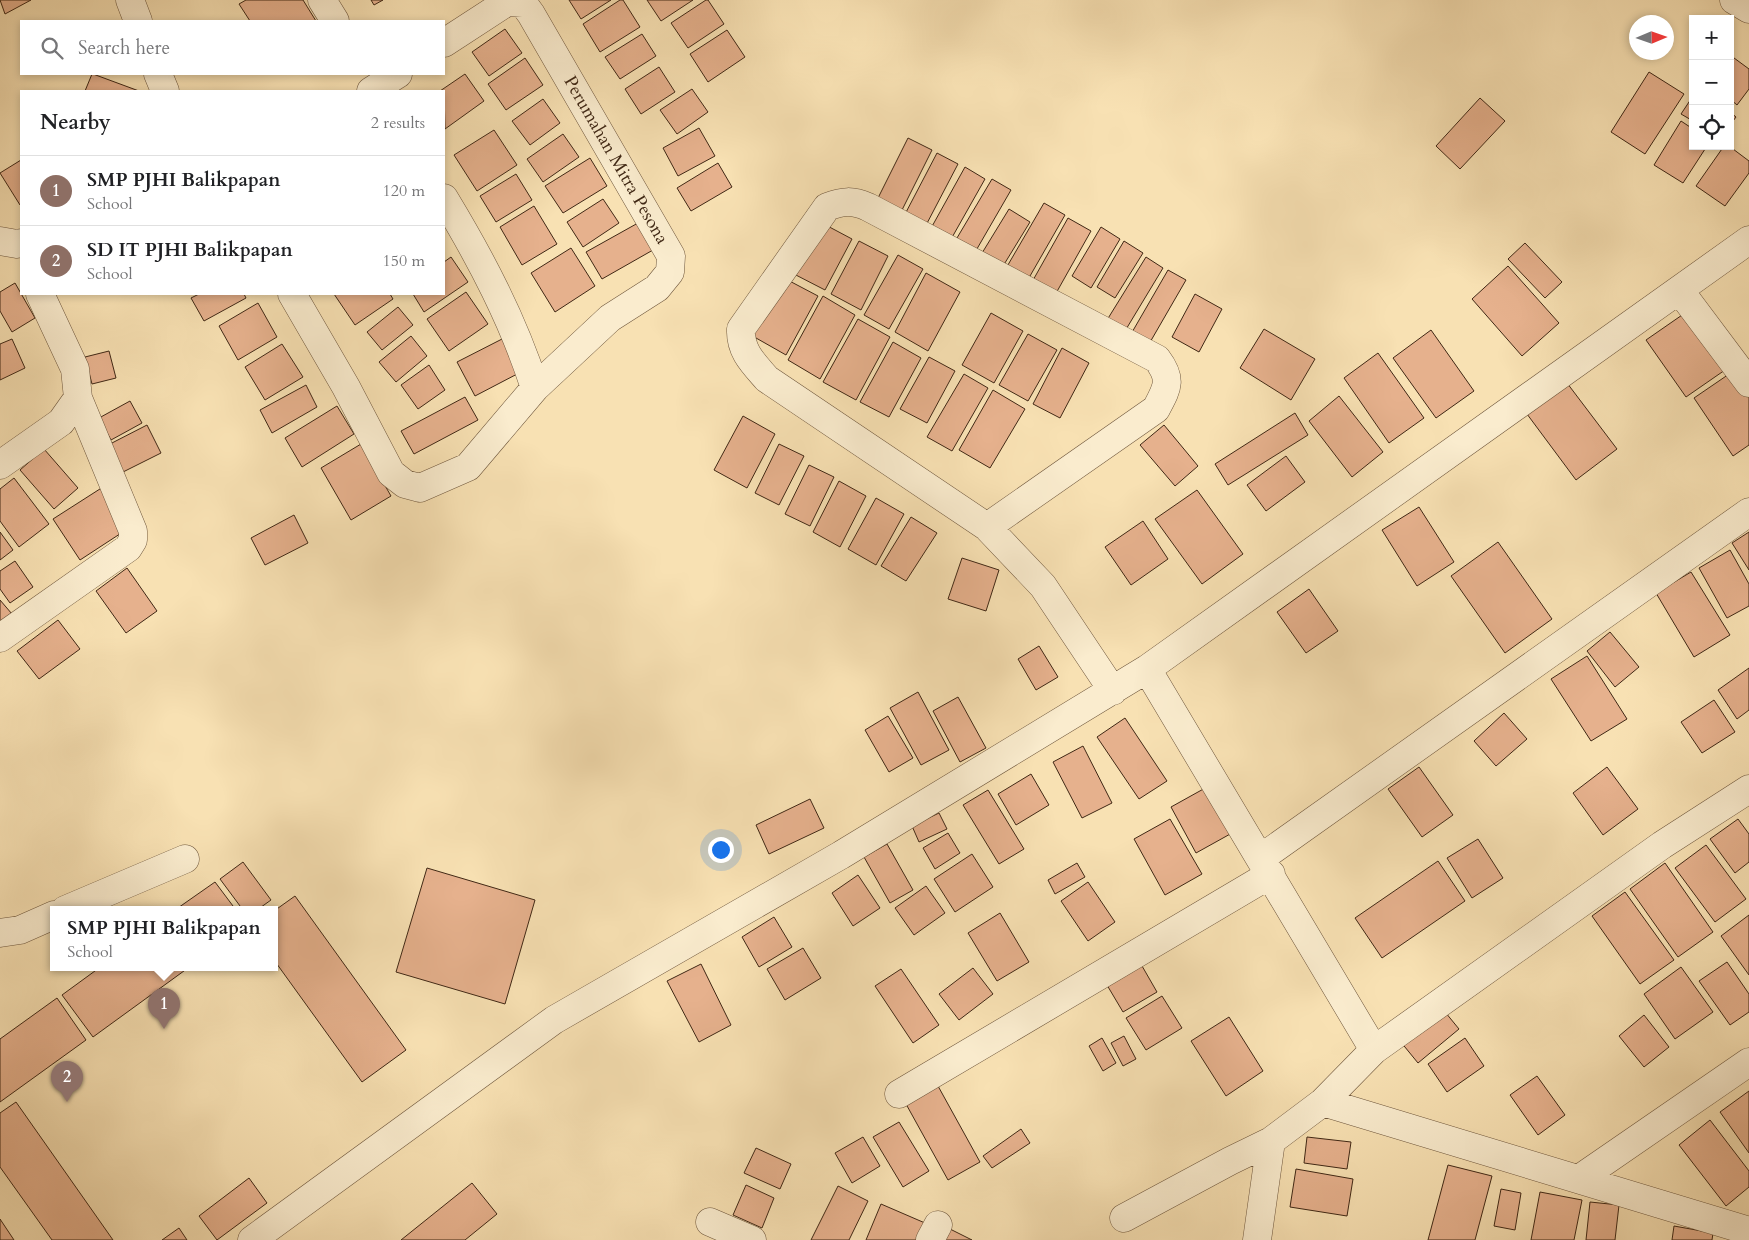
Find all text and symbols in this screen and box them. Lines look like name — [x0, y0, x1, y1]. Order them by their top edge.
north arrow — [1629, 15, 1674, 60]
map controls — [1689, 15, 1734, 150]
button: + — [1689, 15, 1734, 60]
search box — [20, 20, 445, 75]
icon: search — [38, 34, 66, 62]
text: Search here — [78, 35, 170, 61]
button: − — [1689, 60, 1734, 105]
street label: Perumahan Mitra Pesona — [558, 71, 675, 249]
button: locate — [1689, 105, 1734, 150]
text: Nearby — [40, 108, 111, 137]
text: 2 results — [371, 112, 425, 134]
text: SMP PJHI Balikpapan — [87, 167, 281, 193]
text: 1 — [52, 180, 60, 202]
text: 120 m — [383, 180, 425, 202]
text: School — [87, 193, 132, 215]
text: SD IT PJHI Balikpapan — [87, 237, 293, 263]
text: 2 — [52, 250, 60, 272]
text: 150 m — [383, 250, 425, 272]
text: School — [87, 263, 132, 285]
your location — [708, 837, 734, 863]
popup — [50, 906, 278, 971]
text: SMP PJHI Balikpapan — [67, 915, 261, 941]
text: School — [67, 941, 113, 963]
pin: 1 — [148, 988, 180, 1029]
pin: 2 — [51, 1061, 83, 1102]

